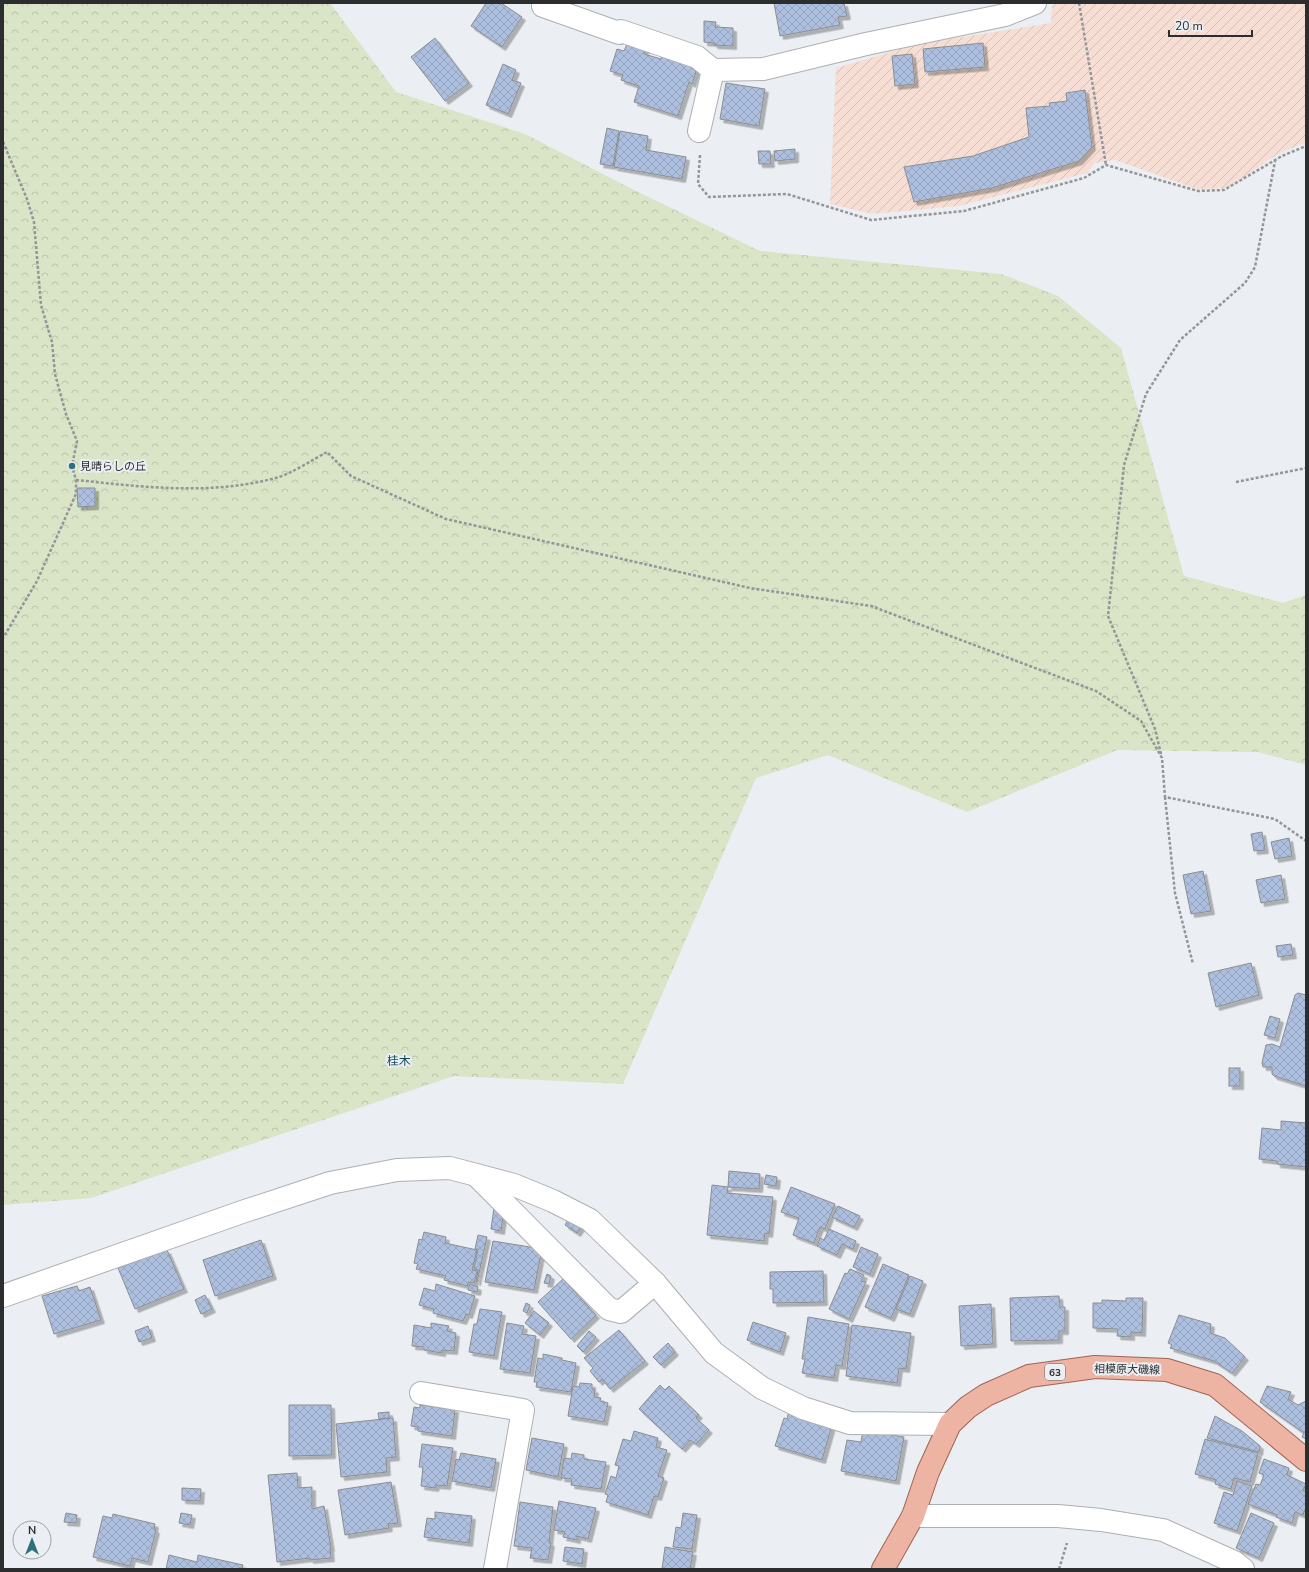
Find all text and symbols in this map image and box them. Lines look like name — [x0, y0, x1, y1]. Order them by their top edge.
scale bar — [1169, 12, 1252, 38]
text: 20 m — [1175, 18, 1203, 34]
place label: 見晴らしの丘 — [80, 459, 146, 474]
marker: 見晴らしの丘 — [67, 461, 77, 471]
district label: 桂木 — [387, 1053, 411, 1069]
street label: 相模原大磯線 — [1094, 1361, 1160, 1378]
road number: 63 — [1045, 1364, 1065, 1380]
north arrow — [12, 1520, 52, 1560]
text: N — [28, 1523, 36, 1538]

